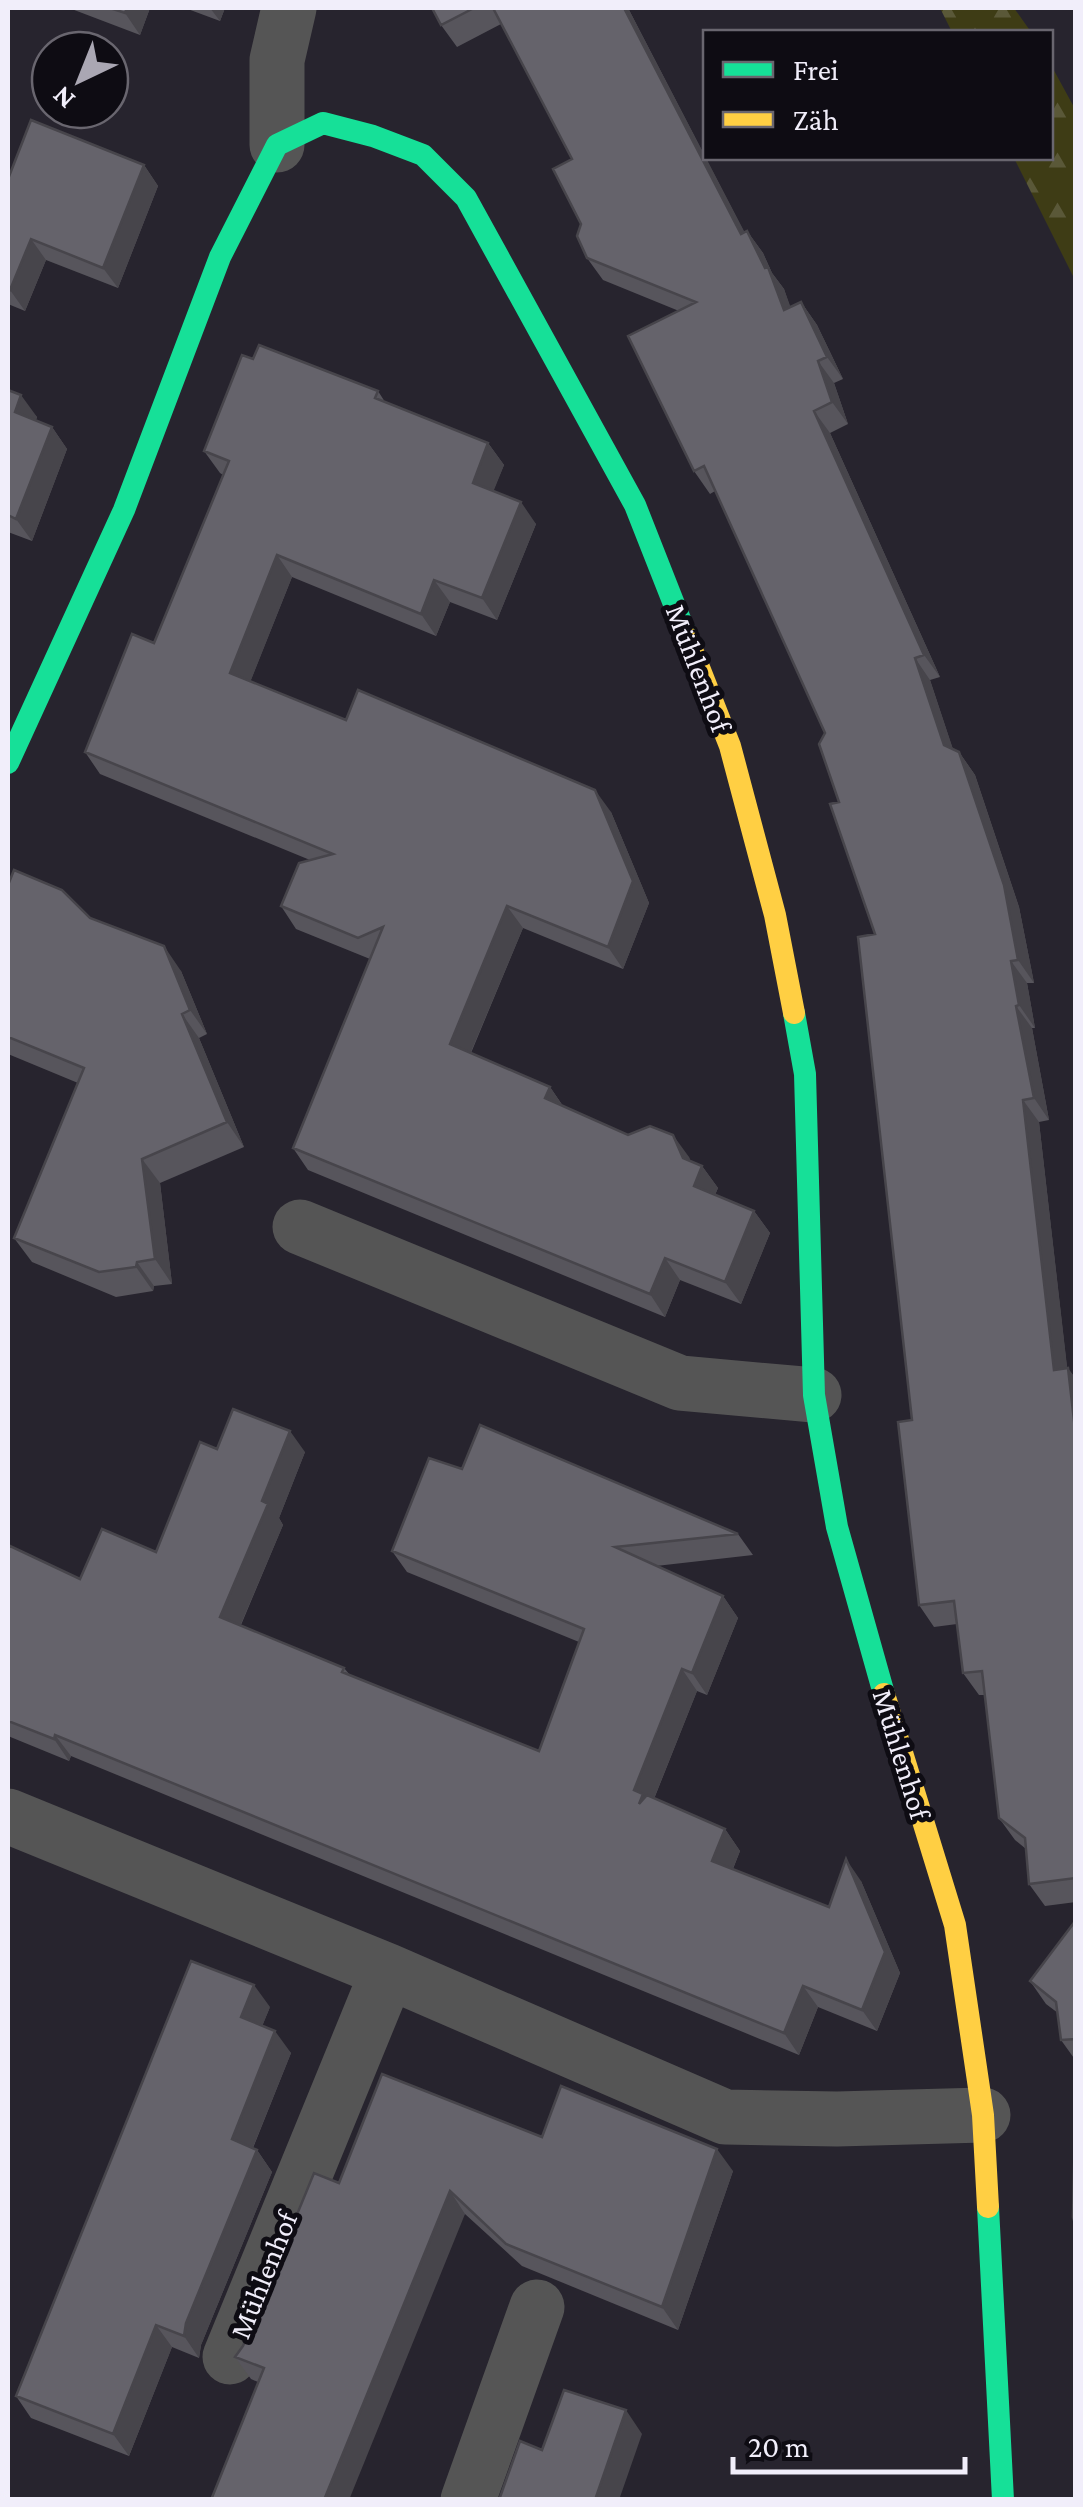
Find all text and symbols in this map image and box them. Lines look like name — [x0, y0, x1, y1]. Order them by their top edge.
north arrow — [30, 30, 130, 130]
legend — [703, 30, 1053, 160]
text: Frei — [793, 53, 839, 86]
text: N — [46, 80, 81, 116]
text: Zäh — [793, 103, 839, 136]
street label: Mühlenhof — [660, 600, 739, 738]
street label: Mühlenhof — [867, 1685, 938, 1825]
street label: Mühlenhof — [223, 2205, 304, 2343]
scale bar — [733, 2412, 966, 2474]
text: 20 m — [748, 2430, 809, 2463]

